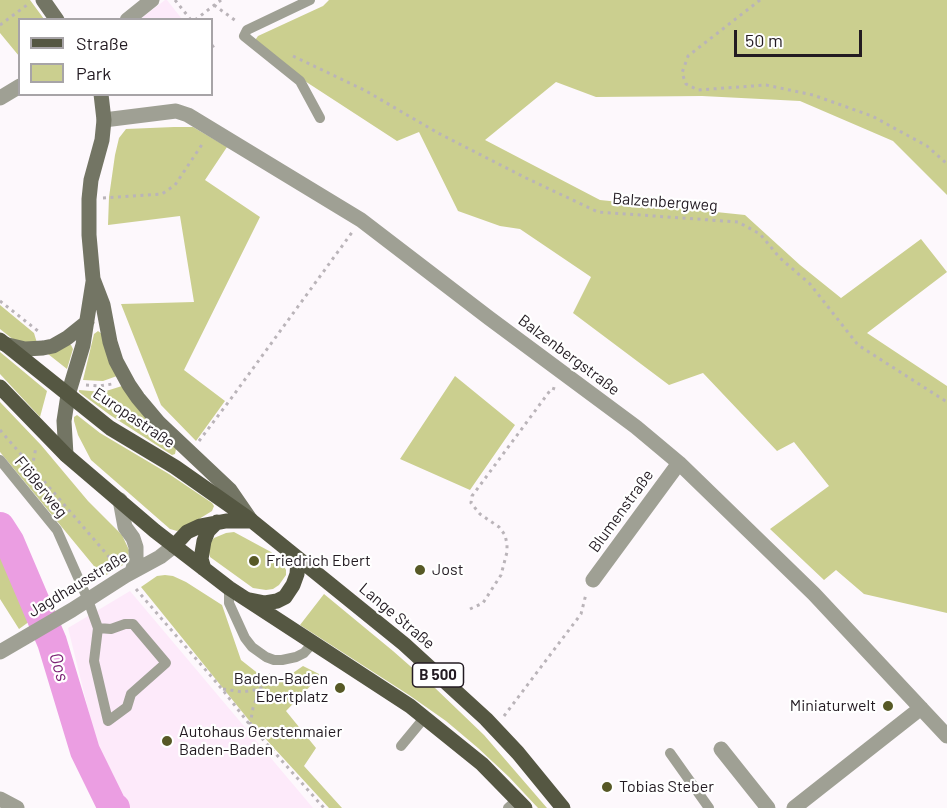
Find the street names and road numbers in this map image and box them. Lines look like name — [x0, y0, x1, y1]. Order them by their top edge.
street label: Balzenbergweg — [612, 189, 718, 215]
street label: Balzenbergstraße — [514, 311, 624, 399]
street label: Europastraße — [89, 384, 179, 452]
street label: Flößerweg — [10, 452, 72, 522]
street label: Blumenstraße — [585, 466, 657, 556]
street label: Jagdhausstraße — [25, 547, 131, 621]
street label: Lange Straße — [355, 579, 439, 653]
road number: B 500 — [412, 663, 464, 687]

